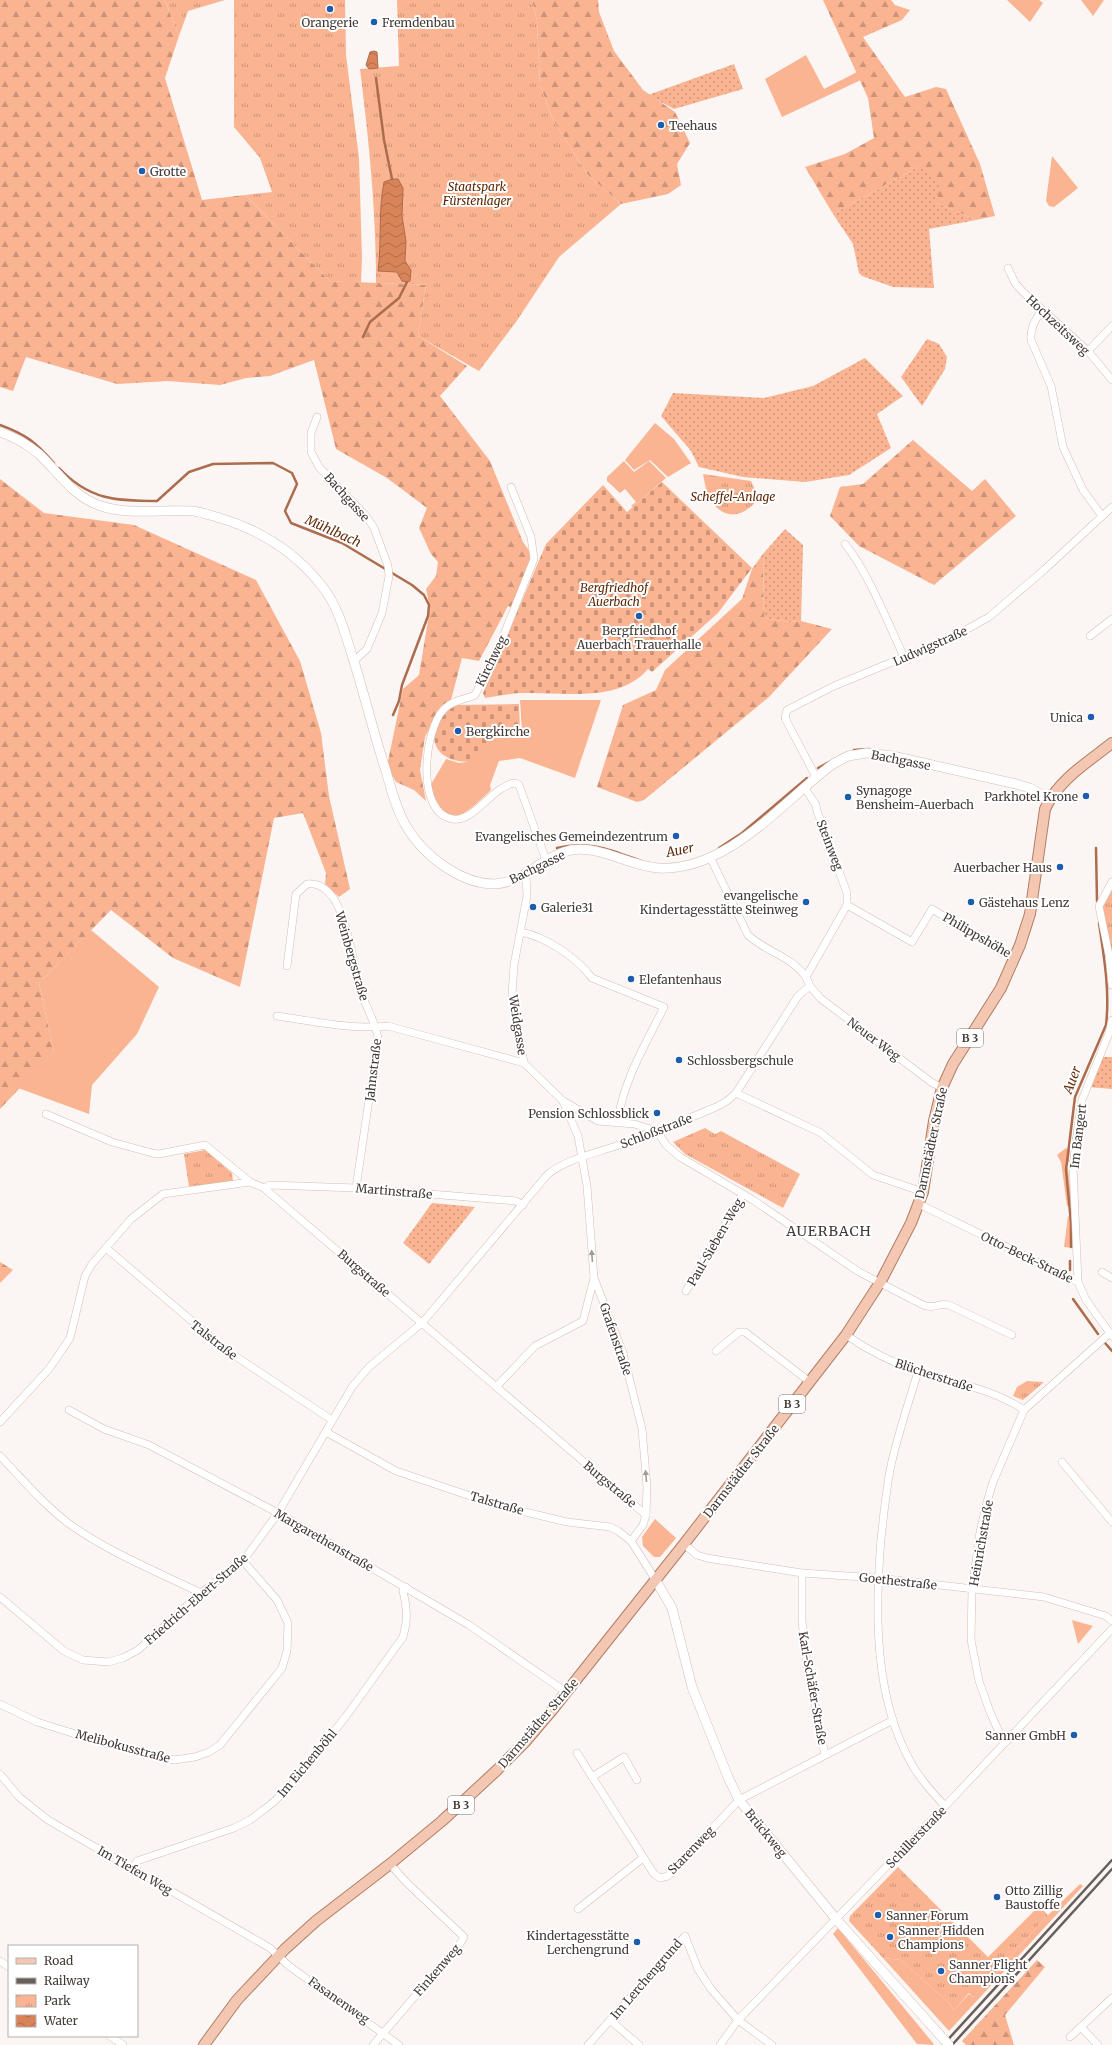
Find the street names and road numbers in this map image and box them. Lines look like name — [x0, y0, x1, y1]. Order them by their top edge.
street label: Hochzeitsweg — [1023, 292, 1093, 359]
street label: Bachgasse — [321, 470, 373, 524]
street label: Ludwigstraße — [891, 623, 969, 669]
street label: Kirchweg — [472, 632, 510, 689]
street label: Bachgasse — [870, 747, 932, 773]
street label: Steinweg — [814, 818, 847, 873]
street label: Bachgasse — [507, 847, 567, 887]
street label: Weinbergstraße — [332, 909, 372, 1002]
street label: Philippshöhe — [940, 909, 1014, 961]
street label: Weidgasse — [506, 993, 530, 1056]
street label: Neuer Weg — [845, 1014, 904, 1064]
road number: B 3 — [957, 1029, 983, 1047]
street label: Jahnstraße — [362, 1038, 384, 1103]
street label: Darmstädter Straße — [912, 1086, 950, 1200]
street label: Im Bangert — [1067, 1102, 1089, 1169]
street label: Schloßstraße — [618, 1110, 694, 1152]
street label: Martinstraße — [355, 1180, 433, 1202]
street label: Paul-Sieben-Weg — [684, 1195, 747, 1289]
street label: Otto-Beck-Straße — [978, 1228, 1076, 1286]
street label: Burgstraße — [335, 1246, 393, 1300]
street label: Grafenstraße — [597, 1301, 635, 1377]
street label: Talstraße — [188, 1317, 240, 1363]
street label: Blücherstraße — [893, 1355, 975, 1395]
road number: B 3 — [779, 1395, 805, 1413]
street label: Darmstädter Straße — [700, 1422, 782, 1520]
street label: Burgstraße — [580, 1458, 640, 1510]
street label: Talstraße — [469, 1488, 525, 1518]
street label: Heinrichstraße — [966, 1499, 996, 1587]
street label: Margarethenstraße — [272, 1506, 376, 1574]
street label: Friedrich-Ebert-Straße — [141, 1550, 251, 1648]
street label: Goethestraße — [858, 1569, 938, 1593]
street label: Karl-Schäfer-Straße — [796, 1630, 830, 1746]
street label: Darmstädter Straße — [495, 1675, 581, 1771]
street label: Melibokusstraße — [74, 1726, 172, 1766]
street label: Im Eichenböhl — [274, 1726, 340, 1800]
road number: B 3 — [448, 1796, 474, 1814]
street label: Schillerstraße — [883, 1803, 949, 1871]
street label: Brückweg — [742, 1806, 791, 1861]
street label: Starenweg — [664, 1822, 718, 1877]
street label: Im Tiefen Weg — [95, 1843, 176, 1898]
street label: Im Lerchengrund — [607, 1936, 685, 2022]
street label: Finkenweg — [410, 1940, 464, 1999]
street label: Fasanenweg — [305, 1973, 373, 2027]

